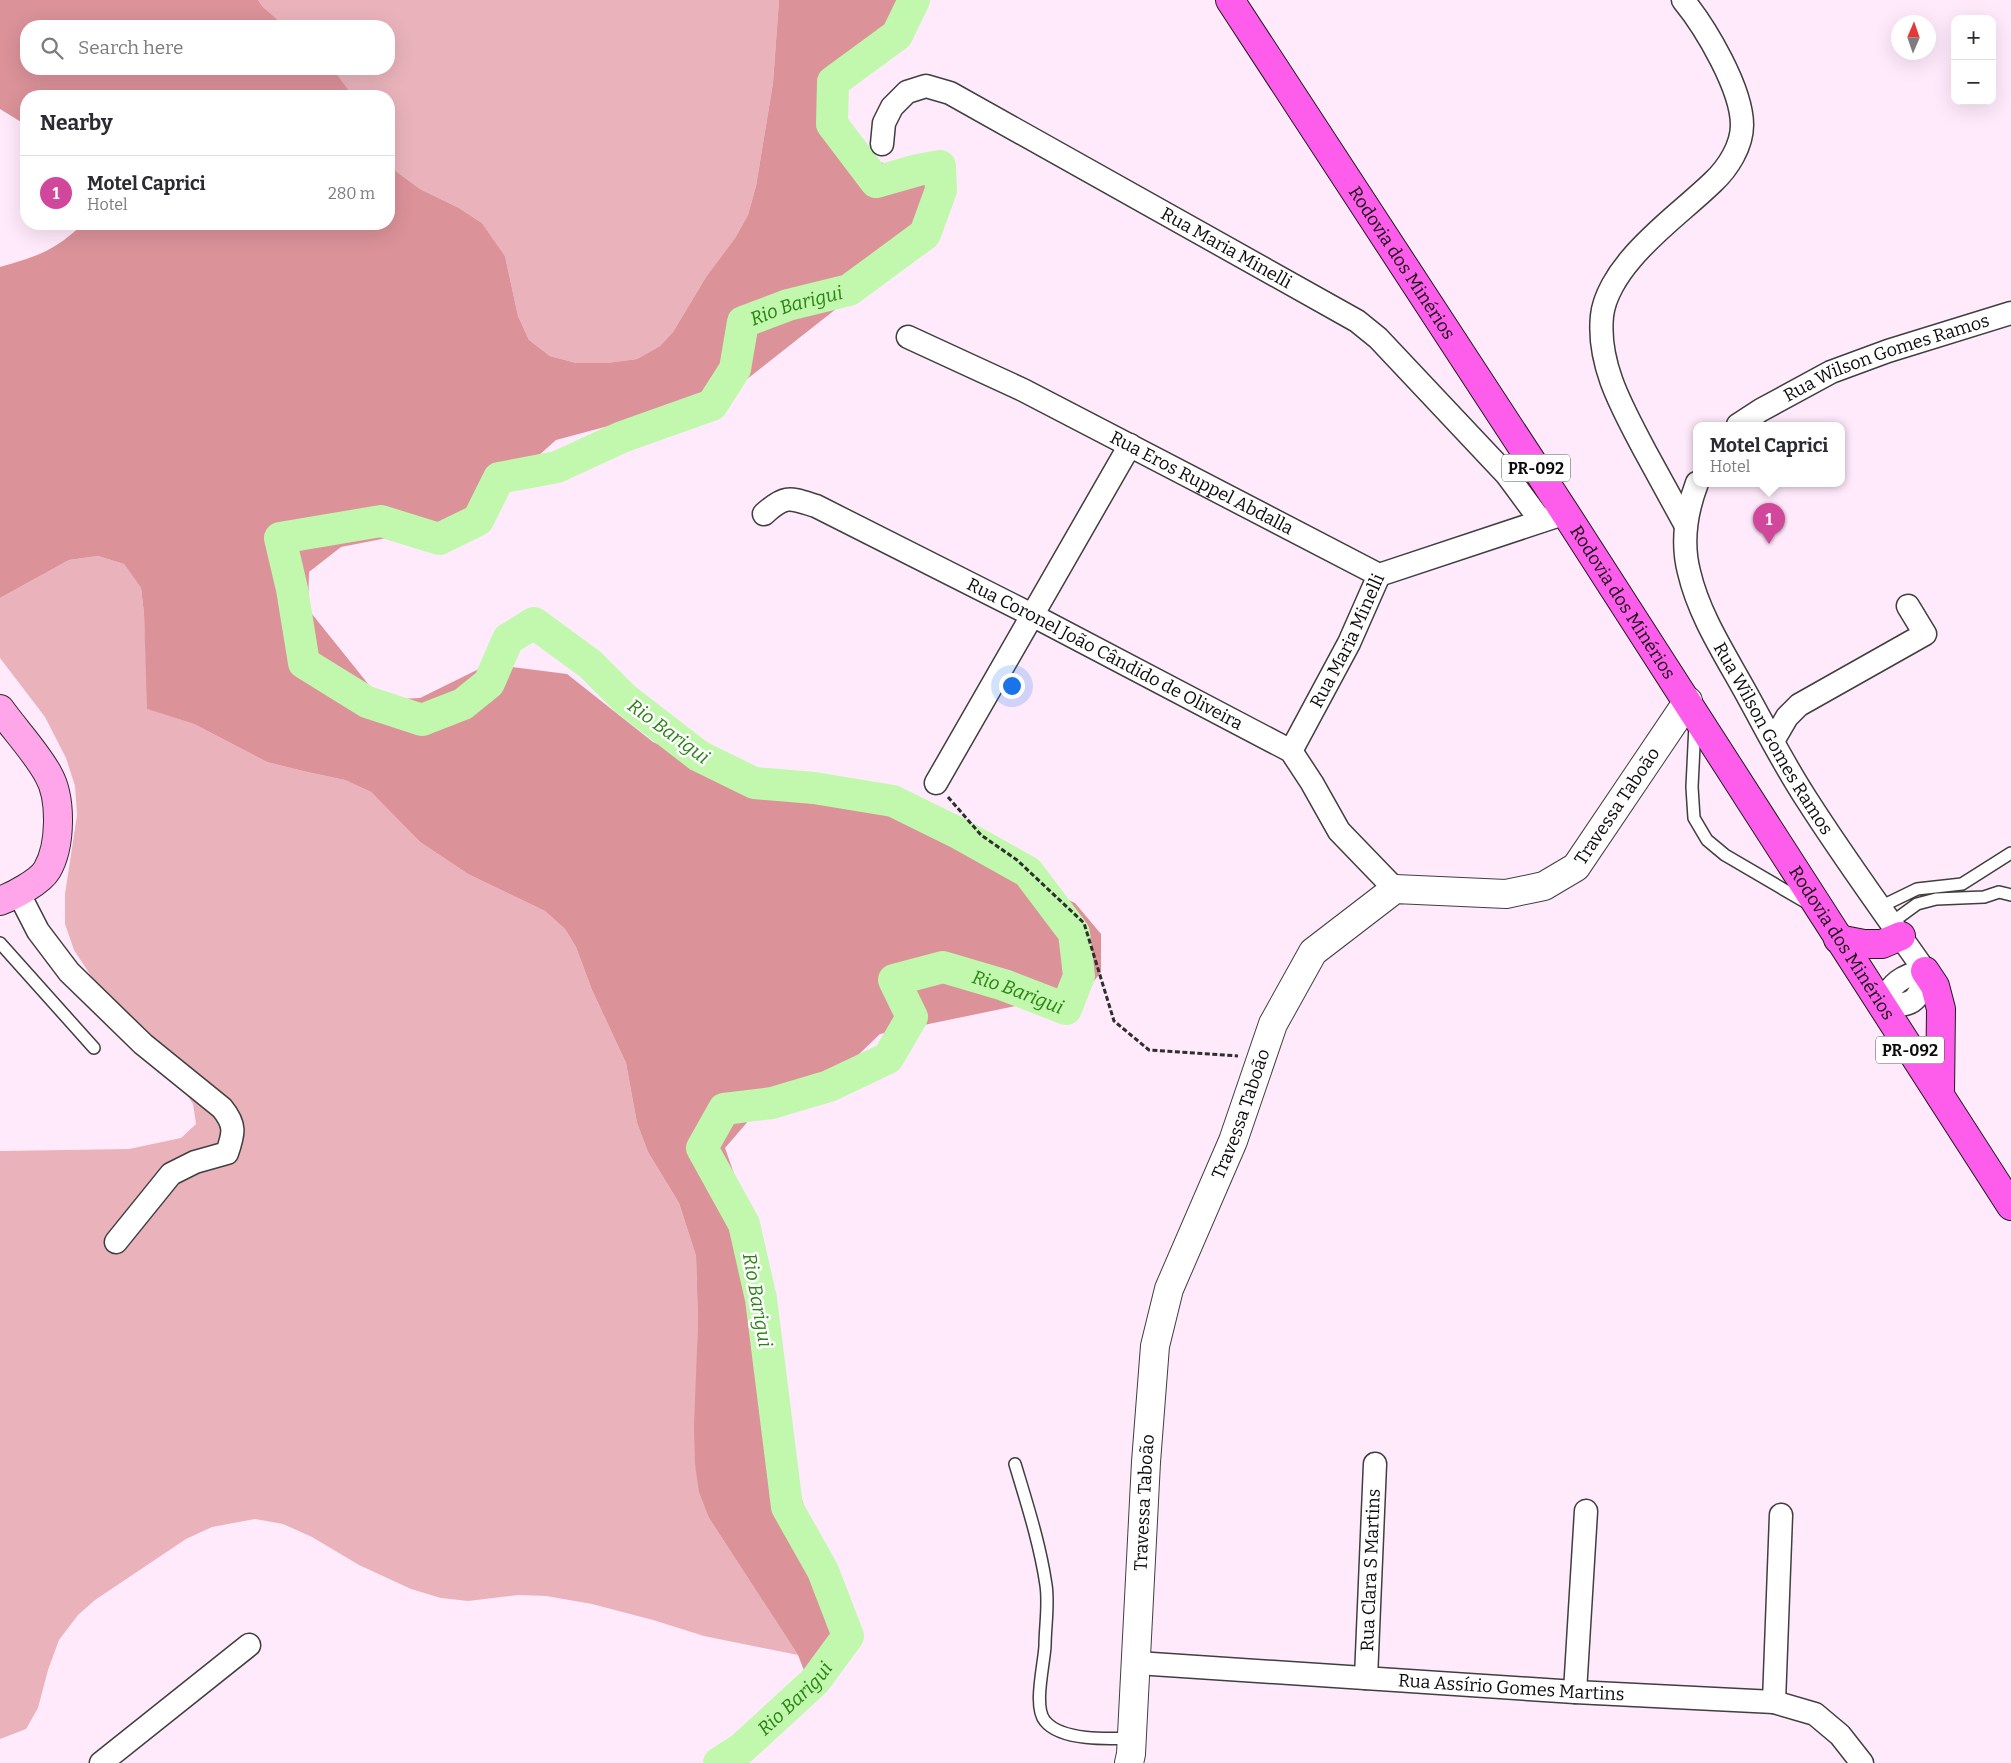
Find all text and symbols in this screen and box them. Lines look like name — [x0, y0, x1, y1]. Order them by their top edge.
north arrow — [1891, 15, 1936, 60]
map controls — [1951, 15, 1996, 105]
button: + — [1951, 15, 1996, 60]
search box — [20, 20, 395, 75]
icon: search — [38, 34, 66, 62]
text: Search here — [78, 36, 183, 59]
button: − — [1951, 60, 1996, 105]
text: Nearby — [40, 110, 113, 136]
text: Motel Caprici — [87, 172, 206, 195]
street label: Rodovia dos Minérios — [1344, 182, 1460, 344]
text: 1 — [53, 184, 59, 203]
text: 280 m — [328, 184, 375, 203]
text: Hotel — [87, 195, 128, 214]
street label: Rua Maria Minelli — [1157, 202, 1296, 293]
water label: Rio Barigui — [747, 281, 845, 330]
street label: Rua Wilson Gomes Ramos — [1780, 309, 1992, 407]
popup — [1693, 422, 1845, 487]
street label: Rua Eros Ruppel Abdalla — [1106, 426, 1297, 540]
text: Motel Caprici — [1710, 434, 1828, 457]
road number: PR-092 — [1502, 454, 1570, 482]
text: Hotel — [1710, 457, 1750, 476]
pin: 1 — [1753, 503, 1785, 544]
street label: Rodovia dos Minérios — [1565, 521, 1680, 683]
street label: Rua Maria Minelli — [1305, 570, 1389, 712]
street label: Rua Coronel João Cândido de Oliveira — [963, 573, 1247, 735]
street label: Rua Wilson Gomes Ramos — [1709, 638, 1838, 839]
your location — [999, 673, 1025, 699]
water label: Rio Barigui — [623, 694, 714, 769]
street label: Travessa Taboão — [1570, 743, 1665, 869]
street label: Rodovia dos Minérios — [1784, 862, 1899, 1024]
water label: Rio Barigui — [969, 965, 1067, 1019]
road number: PR-092 — [1876, 1036, 1944, 1064]
street label: Travessa Taboão — [1207, 1046, 1275, 1182]
water label: Rio Barigui — [738, 1251, 777, 1349]
street label: Travessa Taboão — [1129, 1433, 1159, 1572]
street label: Rua Clara S Martins — [1356, 1488, 1385, 1652]
water label: Rio Barigui — [753, 1657, 837, 1740]
street label: Rua Assírio Gomes Martins — [1397, 1669, 1625, 1705]

